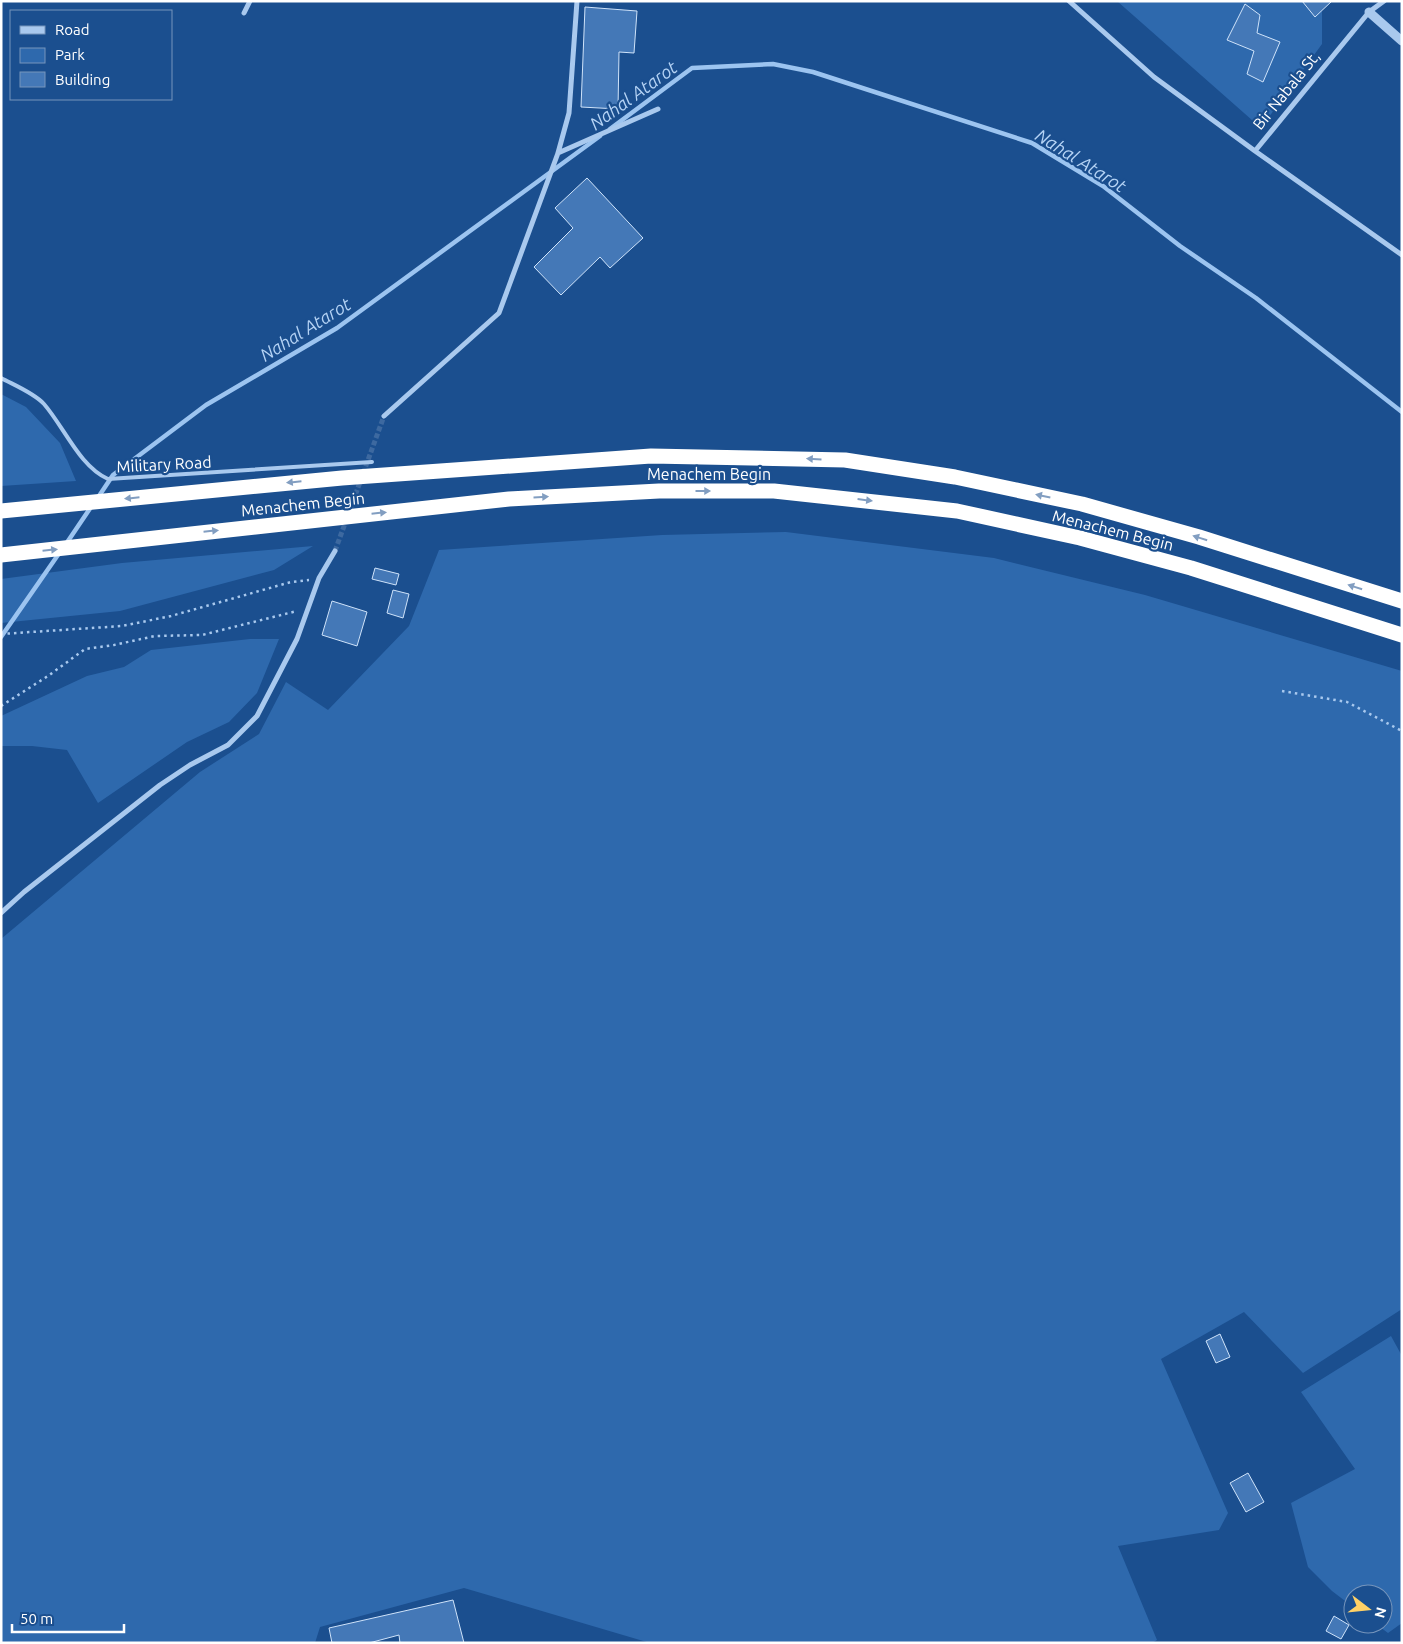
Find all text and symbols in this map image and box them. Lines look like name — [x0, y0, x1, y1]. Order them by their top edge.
legend — [10, 10, 172, 100]
text: Road — [55, 21, 90, 38]
text: Park — [55, 46, 85, 63]
street label: Bir Nabala St, — [1249, 47, 1323, 133]
water label: Nahal Atarot — [585, 56, 681, 133]
text: Building — [55, 71, 110, 88]
water label: Nahal Atarot — [1032, 124, 1131, 196]
water label: Nahal Atarot — [256, 293, 355, 365]
street label: Military Road — [116, 453, 212, 475]
one-way arrow — [806, 455, 822, 463]
street label: Menachem Begin — [647, 465, 771, 483]
one-way arrow — [286, 479, 302, 487]
one-way arrow — [696, 487, 712, 495]
street label: Menachem Begin — [240, 489, 366, 519]
one-way arrow — [1035, 491, 1051, 499]
one-way arrow — [533, 493, 549, 501]
one-way arrow — [124, 495, 140, 503]
one-way arrow — [858, 496, 874, 504]
street label: Menachem Begin — [1051, 506, 1175, 554]
one-way arrow — [372, 509, 388, 517]
one-way arrow — [203, 527, 219, 535]
one-way arrow — [1193, 533, 1208, 541]
one-way arrow — [42, 546, 58, 554]
one-way arrow — [1348, 582, 1363, 590]
north arrow — [1343, 1584, 1393, 1634]
scale bar — [12, 1602, 125, 1634]
text: N — [1371, 1605, 1390, 1620]
text: 50 m — [20, 1610, 53, 1627]

